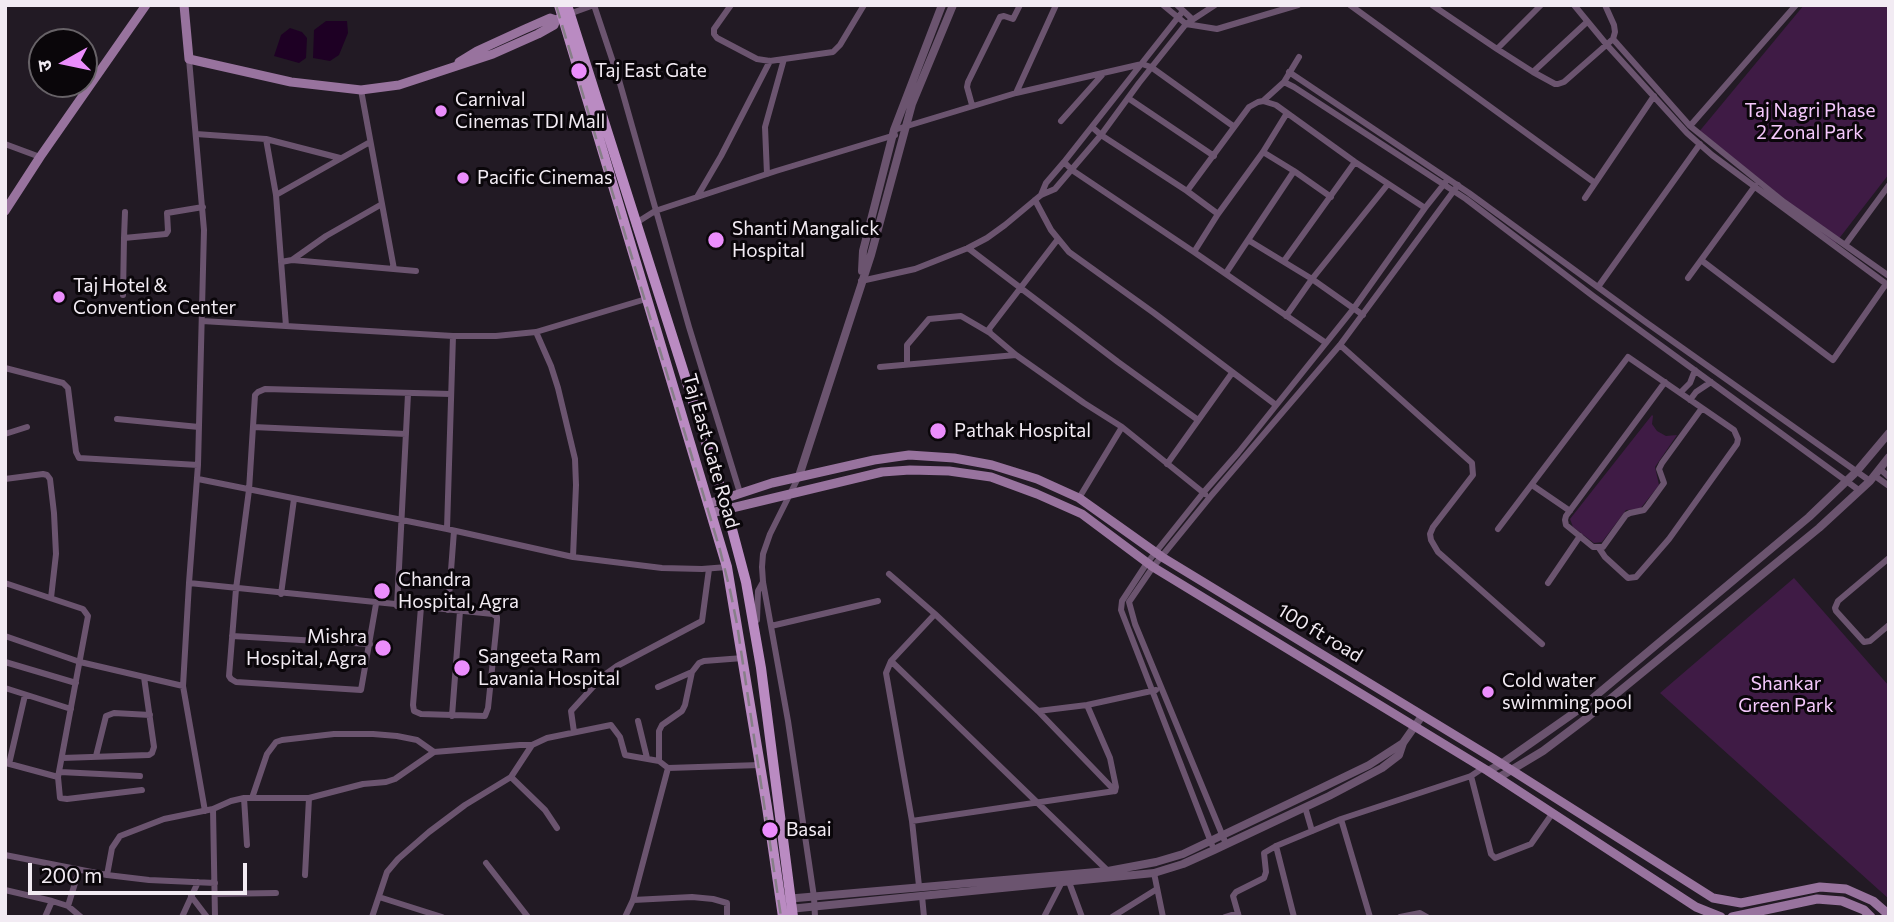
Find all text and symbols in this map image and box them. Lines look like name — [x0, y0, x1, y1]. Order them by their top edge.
north arrow — [28, 28, 98, 98]
text: उ — [32, 59, 56, 73]
place label: Taj East Gate — [595, 60, 707, 82]
marker: Taj East Gate — [569, 61, 589, 81]
place label: Carnival Cinemas TDI Mall — [455, 89, 605, 133]
park label: Taj Nagri Phase 2 Zonal Park — [1744, 100, 1876, 144]
marker: Carnival Cinemas TDI Mall — [433, 103, 449, 119]
place label: Pacific Cinemas — [477, 167, 613, 189]
marker: Pacific Cinemas — [455, 170, 471, 186]
place label: Shanti Mangalick Hospital — [732, 218, 879, 262]
marker: Shanti Mangalick Hospital — [706, 230, 726, 250]
place label: Taj Hotel & Convention Center — [73, 275, 236, 319]
marker: Taj Hotel & Convention Center — [51, 289, 67, 305]
street label: Taj East Gate Road — [678, 371, 744, 531]
place label: Pathak Hospital — [954, 420, 1091, 442]
marker: Pathak Hospital — [928, 421, 948, 441]
place label: Chandra Hospital, Agra — [398, 569, 519, 613]
marker: Chandra Hospital, Agra — [372, 581, 392, 601]
street label: 100 ft road — [1273, 599, 1367, 667]
place label: Mishra Hospital, Agra — [246, 626, 367, 670]
marker: Mishra Hospital, Agra — [373, 638, 393, 658]
place label: Sangeeta Ram Lavania Hospital — [478, 646, 620, 690]
marker: Sangeeta Ram Lavania Hospital — [452, 658, 472, 678]
place label: Cold water swimming pool — [1502, 670, 1632, 714]
park label: Shankar Green Park — [1738, 673, 1834, 717]
marker: Cold water swimming pool — [1480, 684, 1496, 700]
place label: Basai — [786, 819, 832, 841]
marker: Basai — [760, 820, 780, 840]
scale bar — [32, 848, 250, 892]
text: 200 m — [41, 862, 102, 887]

